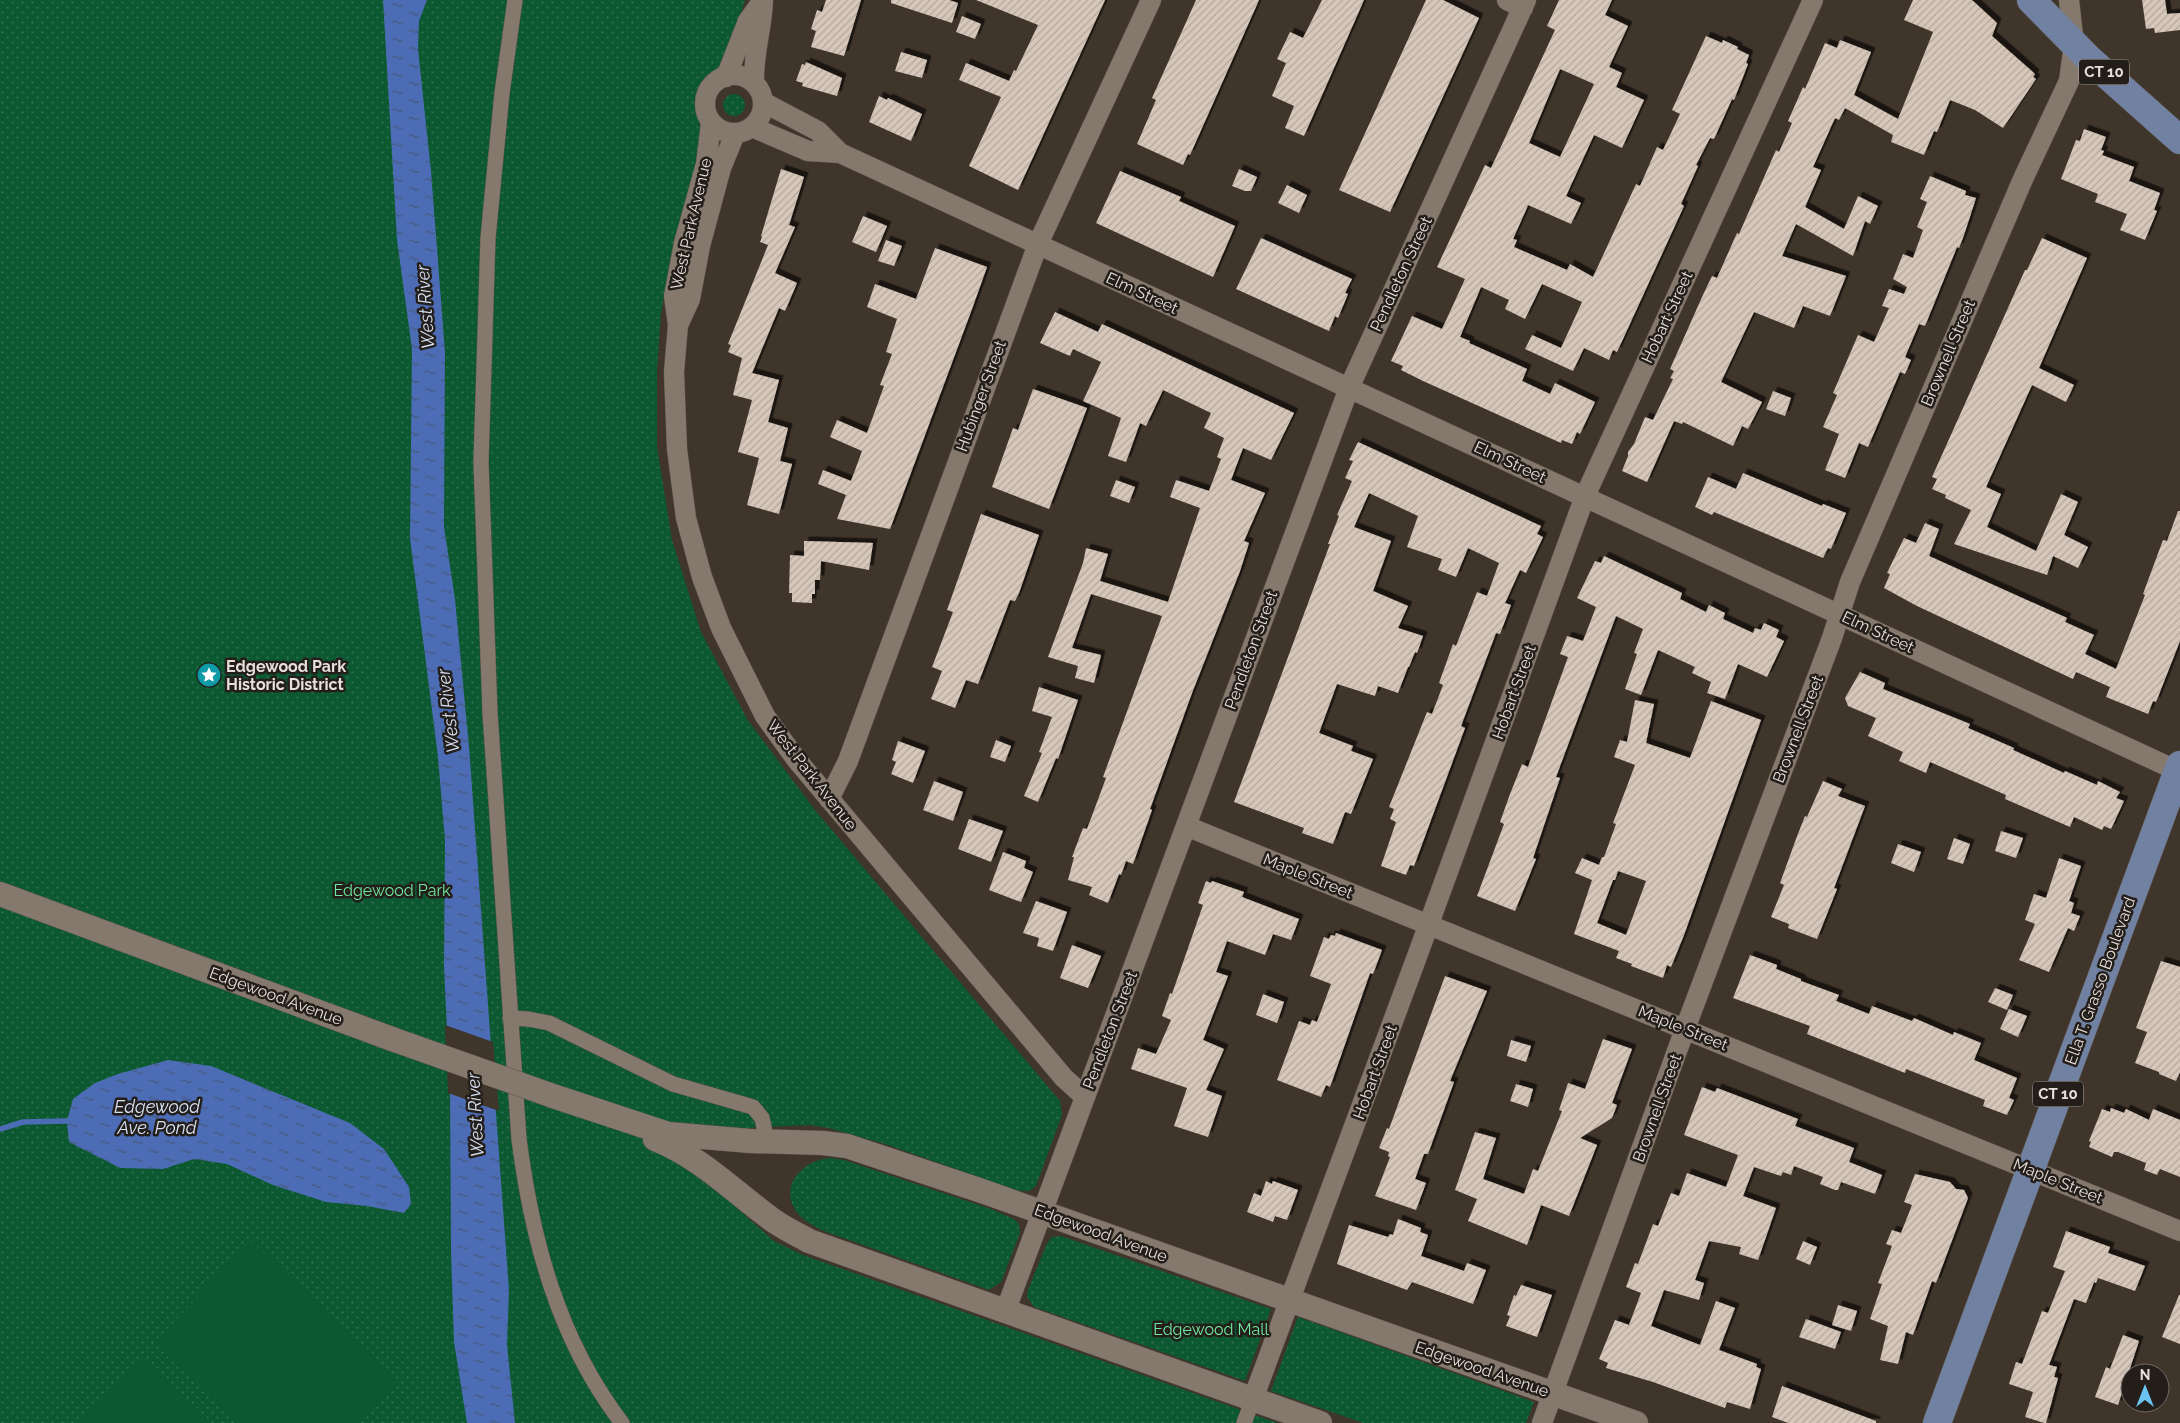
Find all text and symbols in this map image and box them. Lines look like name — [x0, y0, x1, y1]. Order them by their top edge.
road number: CT 10 — [2079, 60, 2129, 84]
street label: West Park Avenue — [667, 156, 715, 292]
street label: Pendleton Street — [1366, 213, 1436, 335]
water label: West River — [412, 263, 438, 350]
street label: Hobart Street — [1637, 267, 1697, 366]
street label: Elm Street — [1103, 268, 1182, 318]
street label: Brownell Street — [1917, 296, 1979, 409]
street label: Hubinger Street — [952, 337, 1010, 454]
street label: Elm Street — [1471, 437, 1550, 487]
street label: Pendleton Street — [1221, 588, 1281, 712]
street label: Elm Street — [1839, 607, 1918, 657]
street label: Hobart Street — [1488, 642, 1540, 742]
place label: Edgewood Park Historic District — [226, 657, 346, 694]
place icon: Edgewood Park Historic District — [196, 662, 222, 688]
water label: West River — [432, 667, 464, 754]
street label: Brownell Street — [1769, 672, 1827, 785]
street label: West Park Avenue — [763, 716, 861, 834]
street label: Maple Street — [1261, 849, 1356, 903]
park label: Edgewood Park — [334, 881, 451, 900]
street label: Ella T. Grasso Boulevard — [2061, 895, 2139, 1067]
street label: Edgewood Avenue — [207, 963, 345, 1029]
street label: Pendleton Street — [1079, 968, 1141, 1092]
street label: Maple Street — [1636, 1001, 1731, 1055]
street label: Hobart Street — [1349, 1022, 1401, 1122]
street label: Brownell Street — [1629, 1051, 1686, 1165]
water label: West River — [462, 1071, 488, 1158]
road number: CT 10 — [2033, 1082, 2083, 1106]
water label: Edgewood Ave. Pond — [114, 1096, 201, 1138]
street label: Maple Street — [2011, 1154, 2106, 1208]
street label: Edgewood Avenue — [1032, 1200, 1170, 1266]
park label: Edgewood Mall — [1153, 1320, 1269, 1339]
street label: Edgewood Avenue — [1413, 1337, 1551, 1401]
north arrow — [2120, 1363, 2170, 1413]
text: N — [2140, 1367, 2150, 1383]

